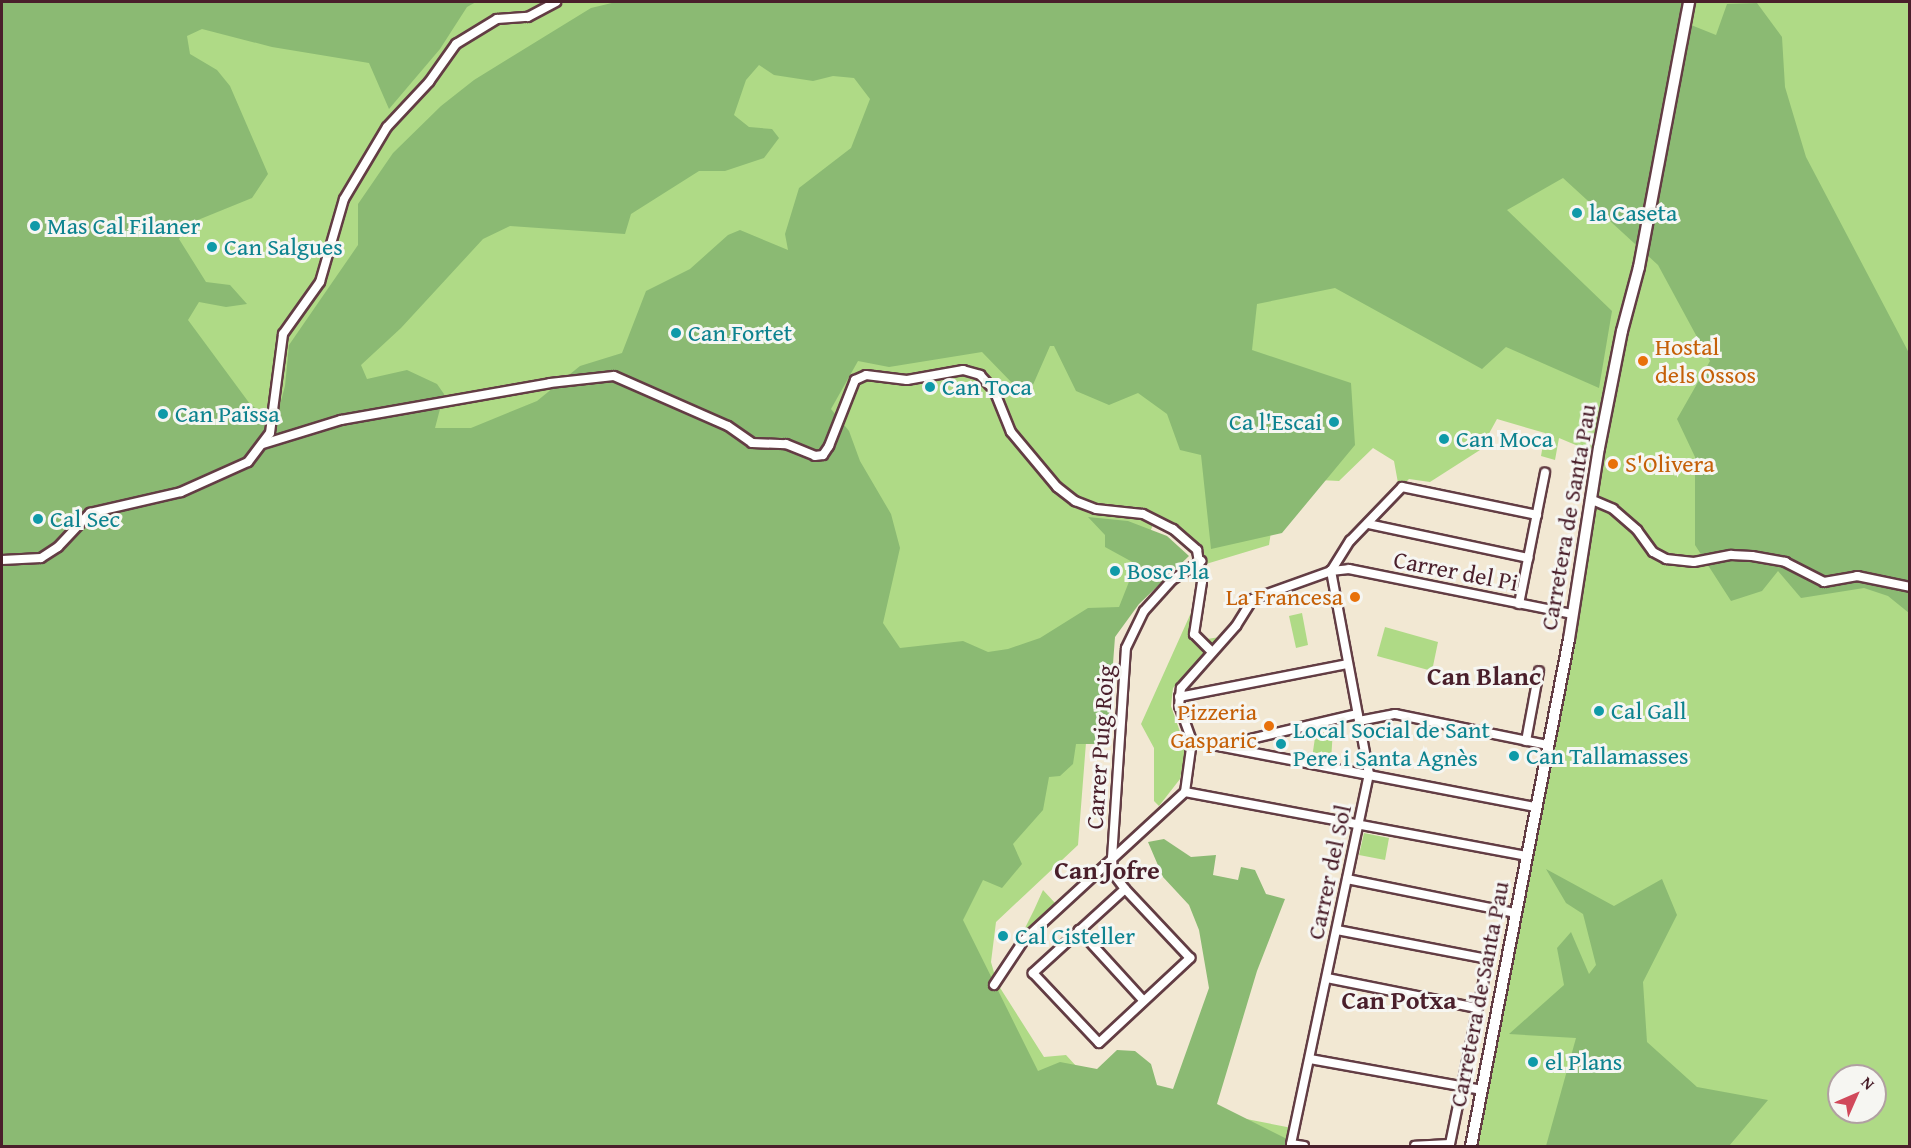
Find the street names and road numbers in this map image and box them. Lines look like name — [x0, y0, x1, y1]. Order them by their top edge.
street label: Carretera de Santa Pau — [1534, 402, 1602, 632]
street label: Carrer del Pi — [1391, 545, 1521, 597]
street label: Carrer Puig Roig — [1080, 664, 1120, 830]
street label: Carrer del Sol — [1301, 802, 1357, 942]
street label: Carretera de Santa Pau — [1443, 879, 1515, 1109]

